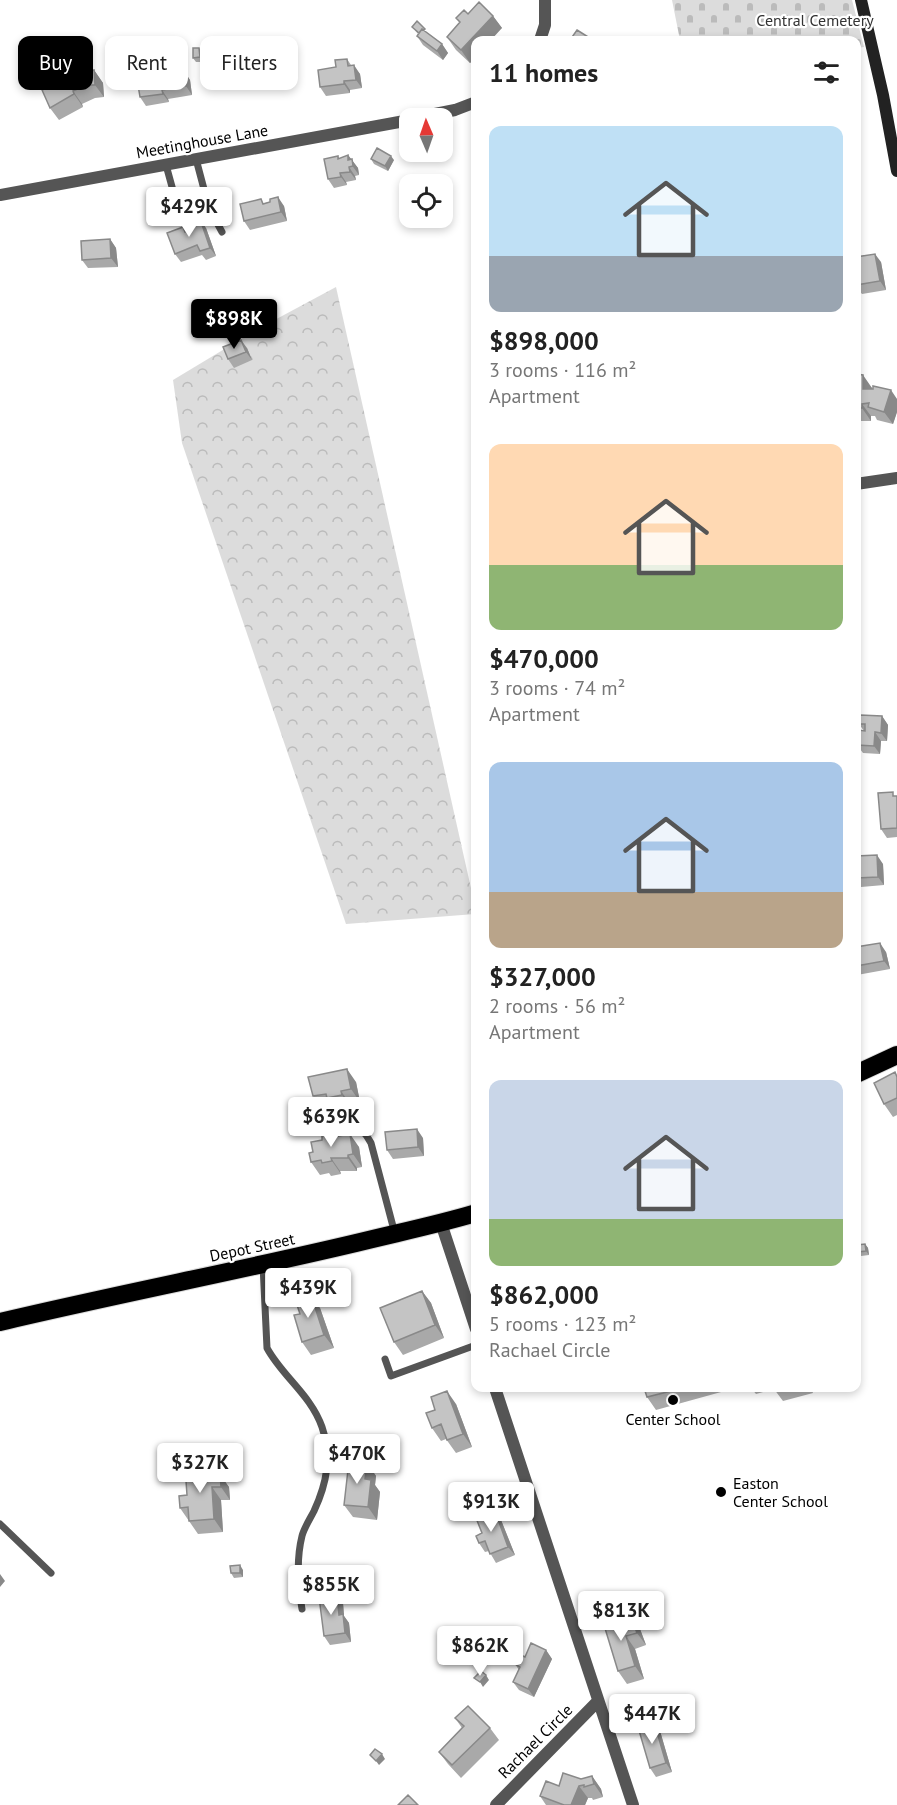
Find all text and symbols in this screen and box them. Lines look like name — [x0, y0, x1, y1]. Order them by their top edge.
park label: Central Cemetery — [756, 10, 874, 30]
chip: Buy — [18, 36, 93, 90]
chip: Rent — [105, 36, 188, 90]
chip: Filters — [200, 36, 298, 90]
text: 11 homes — [489, 56, 598, 89]
icon: filters — [810, 56, 843, 89]
north arrow — [399, 108, 453, 162]
map controls — [399, 108, 453, 228]
street label: Meetinghouse Lane — [134, 120, 270, 162]
icon: home — [612, 165, 720, 273]
button: locate — [399, 174, 453, 228]
pin: $429K — [147, 187, 231, 238]
text: $429K — [160, 193, 218, 219]
pin: $898K — [192, 299, 276, 350]
text: $898K — [205, 305, 263, 331]
text: $898,000 — [489, 324, 599, 357]
text: 3 rooms · 116 m² — [489, 357, 636, 383]
text: Apartment — [489, 383, 580, 409]
icon: home — [612, 483, 720, 591]
text: $470,000 — [489, 642, 599, 675]
text: 3 rooms · 74 m² — [489, 675, 625, 701]
text: Apartment — [489, 701, 580, 727]
icon: home — [612, 801, 720, 909]
text: $327,000 — [489, 960, 596, 993]
text: 2 rooms · 56 m² — [489, 993, 625, 1019]
text: Apartment — [489, 1019, 580, 1045]
pin: $639K — [289, 1097, 373, 1148]
text: $639K — [302, 1103, 360, 1129]
icon: home — [612, 1119, 720, 1227]
street label: Depot Street — [208, 1228, 297, 1266]
pin: $439K — [266, 1268, 350, 1319]
text: $439K — [279, 1274, 337, 1300]
text: $862,000 — [489, 1278, 599, 1311]
text: 5 rooms · 123 m² — [489, 1311, 636, 1337]
text: Rachael Circle — [489, 1337, 610, 1363]
marker: Center School — [666, 1393, 680, 1407]
place label: Center School — [626, 1409, 721, 1429]
pin: $470K — [315, 1434, 399, 1485]
text: $470K — [328, 1440, 386, 1466]
pin: $327K — [158, 1443, 242, 1494]
text: $327K — [171, 1449, 229, 1475]
place label: Easton Center School — [733, 1473, 828, 1511]
pin: $913K — [449, 1482, 533, 1533]
marker: Easton Center School — [714, 1485, 728, 1499]
text: $913K — [462, 1488, 520, 1514]
pin: $855K — [289, 1565, 373, 1616]
text: $855K — [302, 1571, 360, 1597]
pin: $813K — [579, 1591, 663, 1642]
text: $813K — [592, 1597, 650, 1623]
pin: $862K — [438, 1626, 522, 1677]
text: $862K — [451, 1632, 509, 1658]
pin: $447K — [610, 1694, 694, 1745]
street label: Rachael Circle — [494, 1700, 576, 1782]
text: $447K — [623, 1700, 681, 1726]

